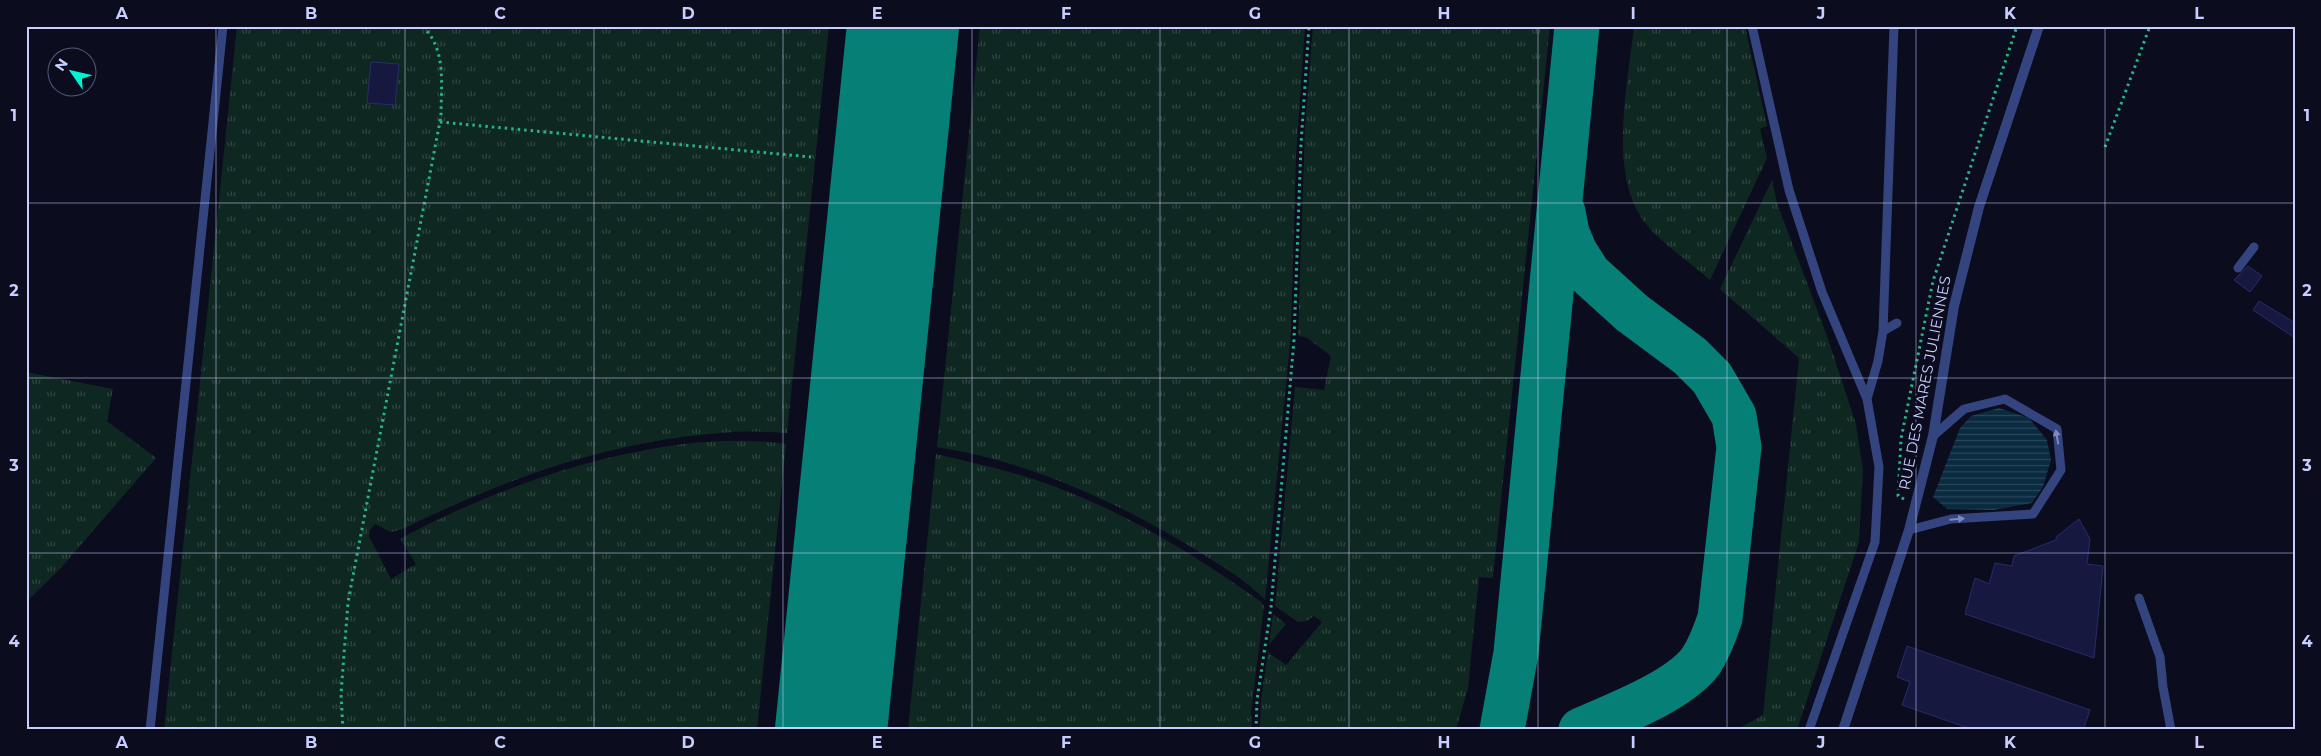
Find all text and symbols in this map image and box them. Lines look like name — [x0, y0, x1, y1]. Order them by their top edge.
text: A — [115, 4, 129, 23]
text: B — [305, 4, 317, 23]
text: C — [494, 4, 506, 23]
text: D — [681, 4, 695, 23]
text: E — [872, 4, 882, 23]
text: F — [1061, 4, 1071, 23]
text: G — [1249, 4, 1261, 23]
text: H — [1438, 4, 1450, 23]
text: I — [1630, 4, 1636, 23]
text: J — [1816, 4, 1825, 23]
text: K — [2004, 4, 2017, 23]
text: L — [2194, 4, 2204, 23]
north arrow — [48, 48, 98, 98]
text: N — [51, 55, 72, 74]
text: 1 — [11, 106, 17, 125]
text: 1 — [2304, 106, 2310, 125]
street label: RUE DES MARES JULIENNES — [1894, 274, 1955, 492]
text: 2 — [9, 281, 19, 300]
text: 2 — [2302, 281, 2312, 300]
one-way arrow — [2053, 428, 2061, 444]
text: 3 — [8, 456, 19, 475]
text: 3 — [2301, 456, 2312, 475]
one-way arrow — [1949, 515, 1965, 523]
text: 4 — [8, 632, 20, 651]
text: 4 — [2301, 632, 2313, 651]
text: A — [115, 733, 129, 752]
text: B — [305, 733, 317, 752]
text: C — [494, 733, 506, 752]
text: D — [681, 733, 695, 752]
text: E — [872, 733, 882, 752]
text: F — [1061, 733, 1071, 752]
text: G — [1249, 733, 1261, 752]
text: H — [1438, 733, 1450, 752]
text: I — [1630, 733, 1636, 752]
text: J — [1816, 733, 1825, 752]
text: K — [2004, 733, 2017, 752]
text: L — [2194, 733, 2204, 752]

